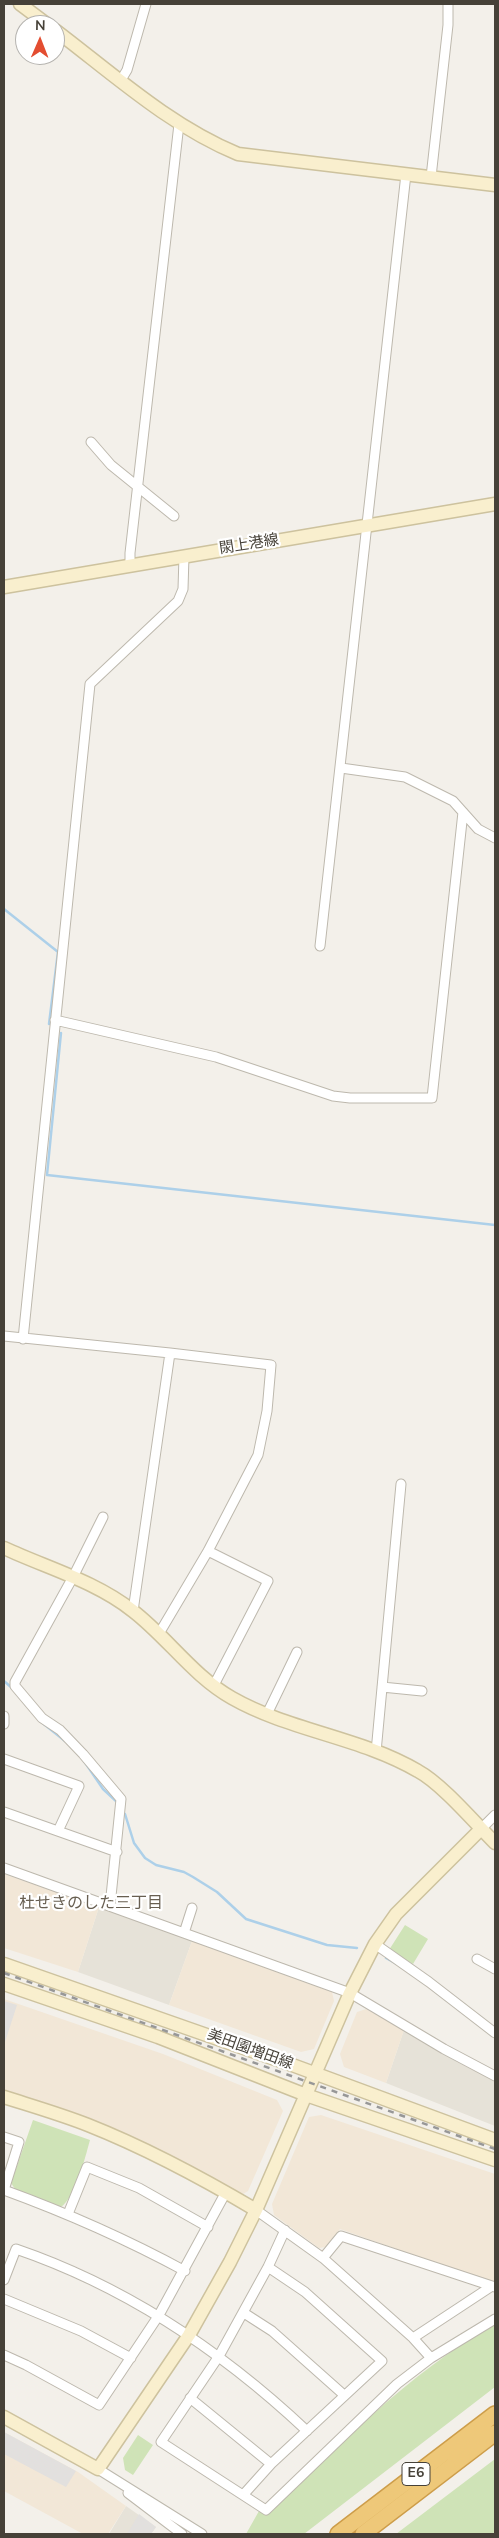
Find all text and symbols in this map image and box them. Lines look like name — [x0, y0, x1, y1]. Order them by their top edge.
north arrow — [15, 15, 65, 65]
text: N — [35, 16, 46, 35]
street label: 閖上港線 — [218, 531, 280, 559]
district label: 杜せきのした三丁目 — [19, 1894, 163, 1914]
street label: 美田園増田線 — [205, 2026, 295, 2074]
road number: E6 — [402, 2462, 430, 2486]

